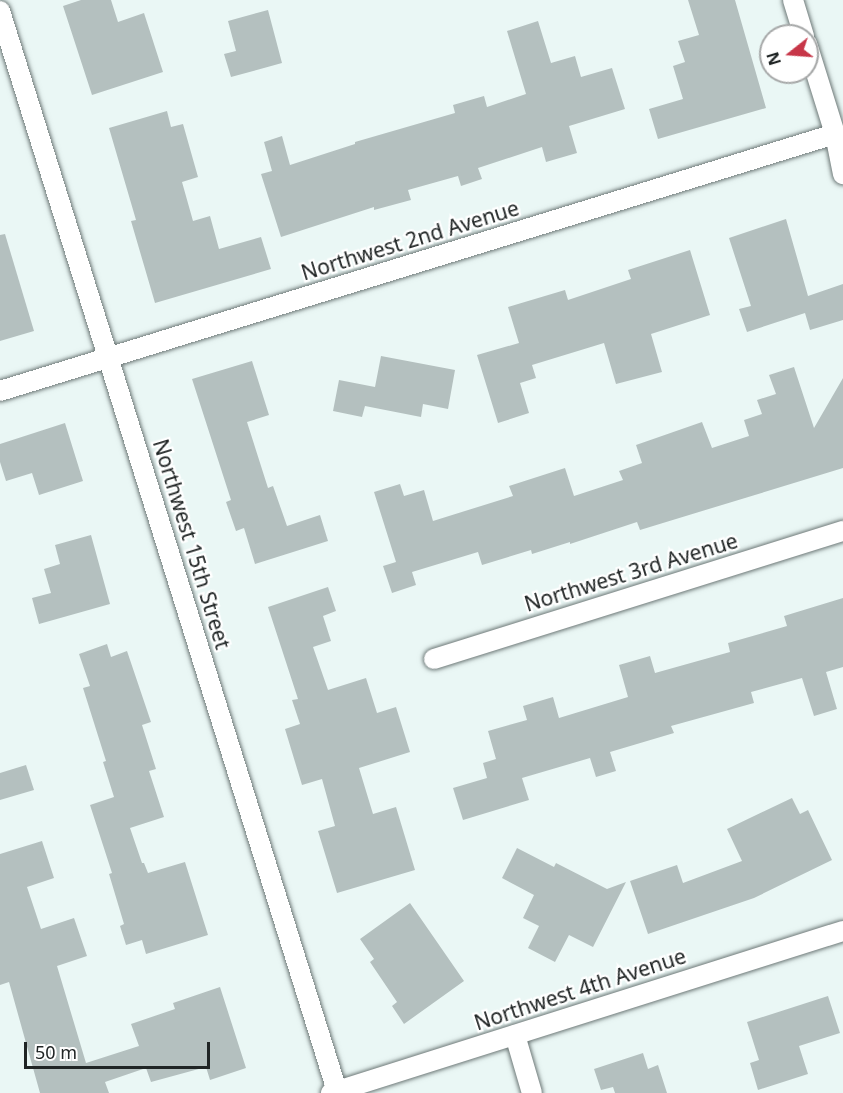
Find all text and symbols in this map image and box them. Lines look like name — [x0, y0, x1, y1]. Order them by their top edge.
north arrow — [759, 24, 819, 84]
text: N — [761, 49, 786, 68]
street label: Northwest 2nd Avenue — [298, 195, 522, 285]
street label: Northwest 15th Street — [148, 436, 236, 652]
street label: Northwest 3rd Avenue — [521, 528, 741, 616]
street label: Northwest 4th Avenue — [471, 943, 689, 1035]
scale bar — [27, 1030, 213, 1068]
text: 50 m — [35, 1040, 77, 1064]

